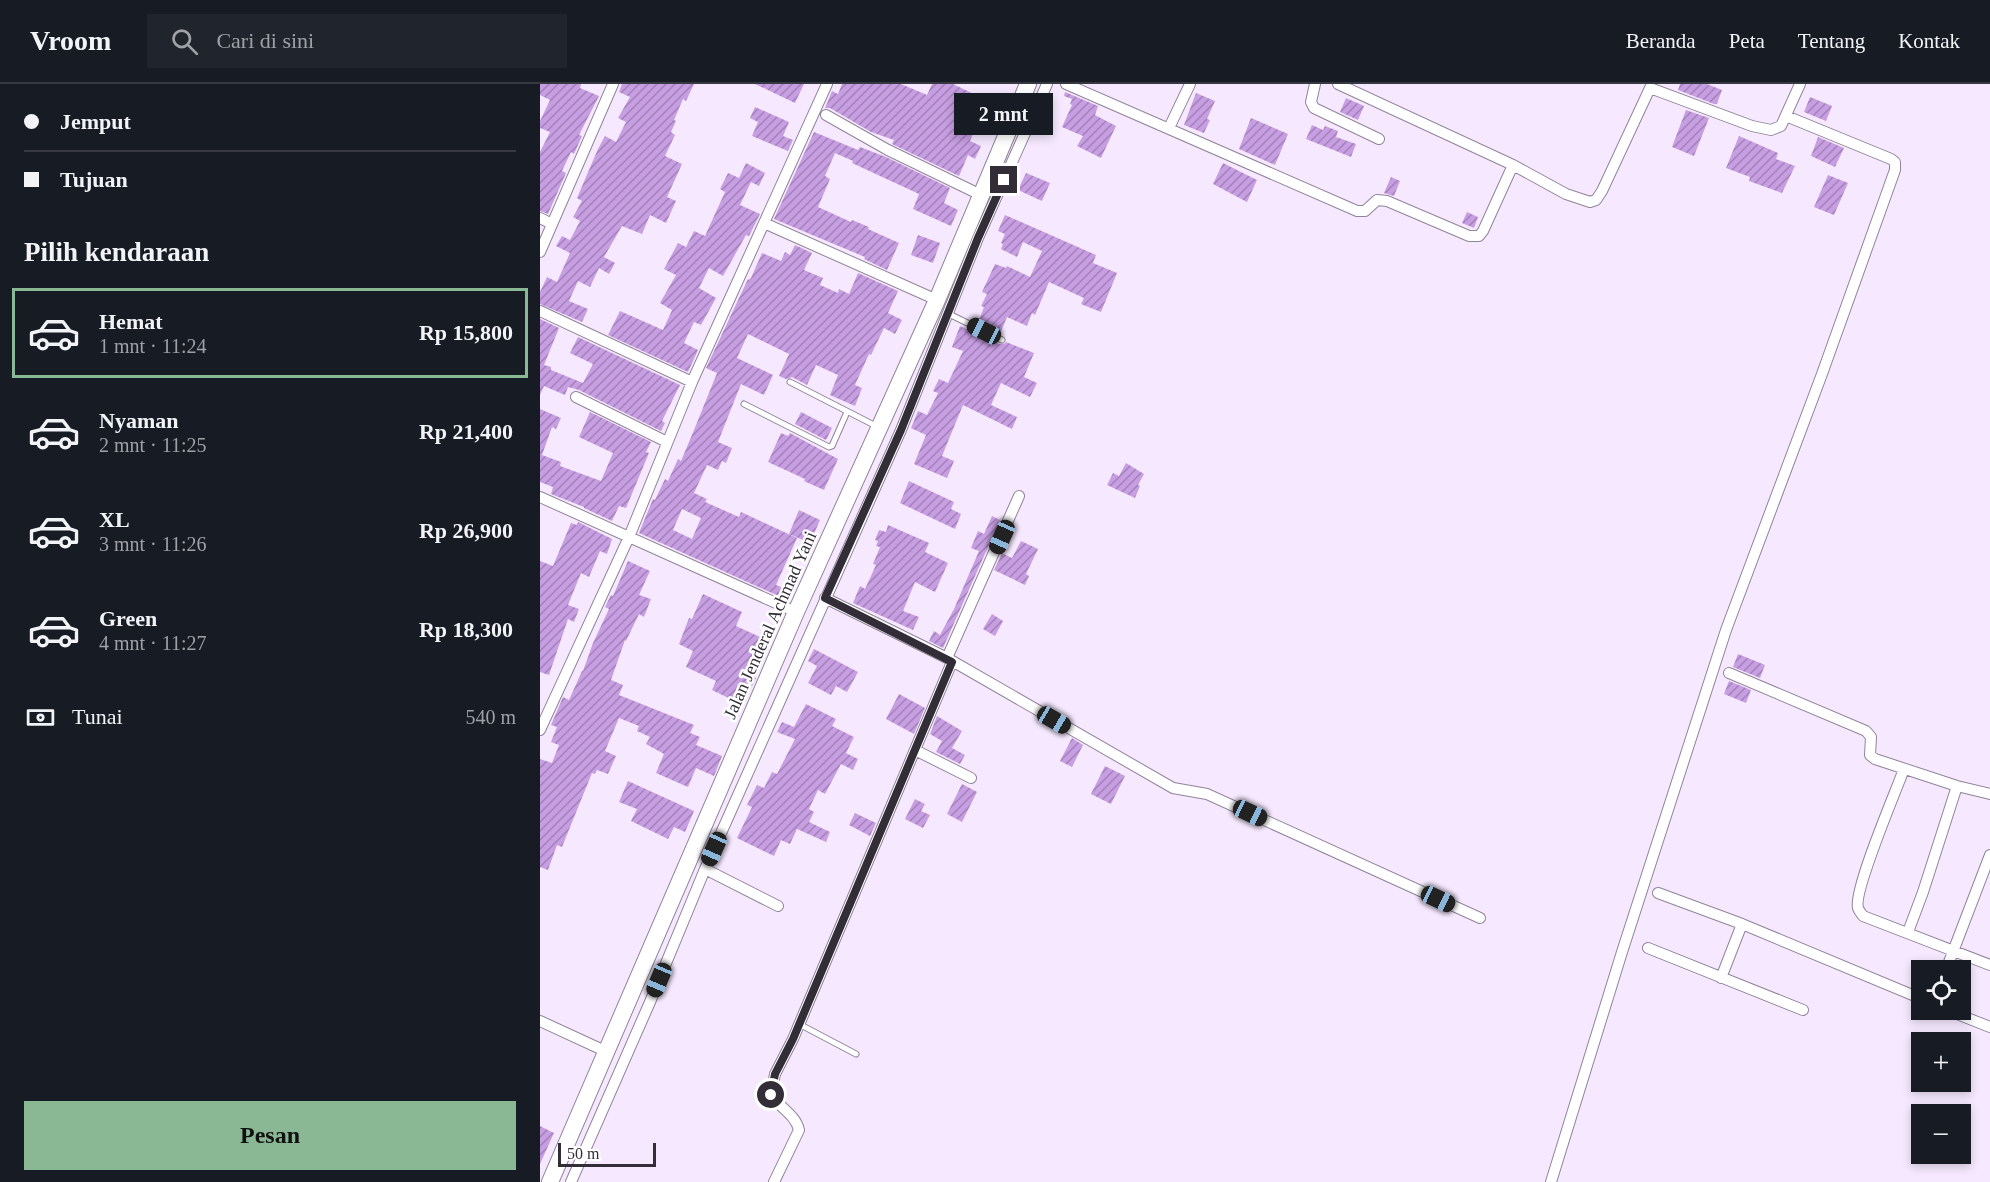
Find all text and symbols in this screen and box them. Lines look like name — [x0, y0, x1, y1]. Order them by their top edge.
search box — [147, 14, 567, 68]
text: Vroom — [30, 25, 111, 56]
icon: search — [168, 25, 201, 58]
text: Cari di sini — [216, 28, 314, 53]
text: Beranda — [1626, 29, 1696, 53]
text: Peta — [1729, 29, 1765, 53]
text: Tentang — [1798, 29, 1865, 53]
text: Kontak — [1898, 29, 1960, 53]
callout: 2 mnt — [954, 93, 1054, 135]
text: 2 mnt — [979, 103, 1028, 125]
text: Jemput — [60, 109, 131, 134]
route end — [990, 166, 1017, 193]
text: Tujuan — [60, 167, 128, 192]
text: Pilih kendaraan — [24, 237, 209, 267]
icon: car — [27, 306, 81, 360]
text: Hemat — [99, 309, 163, 334]
car — [964, 315, 1004, 347]
text: Rp 15,800 — [419, 320, 513, 345]
text: 1 mnt · 11:24 — [99, 335, 207, 357]
icon: car — [27, 405, 81, 459]
text: Nyaman — [99, 408, 178, 433]
text: Rp 21,400 — [419, 419, 513, 444]
text: 2 mnt · 11:25 — [99, 434, 207, 456]
icon: car — [27, 504, 81, 558]
text: XL — [99, 507, 130, 532]
car — [986, 517, 1018, 557]
text: Rp 26,900 — [419, 518, 513, 543]
street label: Jalan Jenderal Achmad Yani — [720, 528, 820, 722]
text: 3 mnt · 11:26 — [99, 533, 207, 555]
icon: car — [27, 603, 81, 657]
text: Green — [99, 606, 157, 631]
text: Rp 18,300 — [419, 617, 513, 642]
text: 4 mnt · 11:27 — [99, 632, 207, 654]
icon: cash — [24, 701, 57, 734]
car — [1034, 703, 1074, 737]
text: Tunai — [72, 704, 123, 729]
text: 540 m — [465, 706, 516, 728]
car — [1230, 797, 1270, 829]
car — [698, 829, 730, 869]
car — [1418, 883, 1458, 915]
car — [644, 960, 674, 1000]
map controls — [1911, 960, 1971, 1164]
button: locate — [1911, 960, 1971, 1020]
button: + — [1911, 1032, 1971, 1092]
route start — [757, 1081, 784, 1108]
button: Pesan — [24, 1101, 516, 1170]
button: − — [1911, 1104, 1971, 1164]
scale bar — [558, 1140, 656, 1168]
text: 50 m — [567, 1145, 599, 1162]

